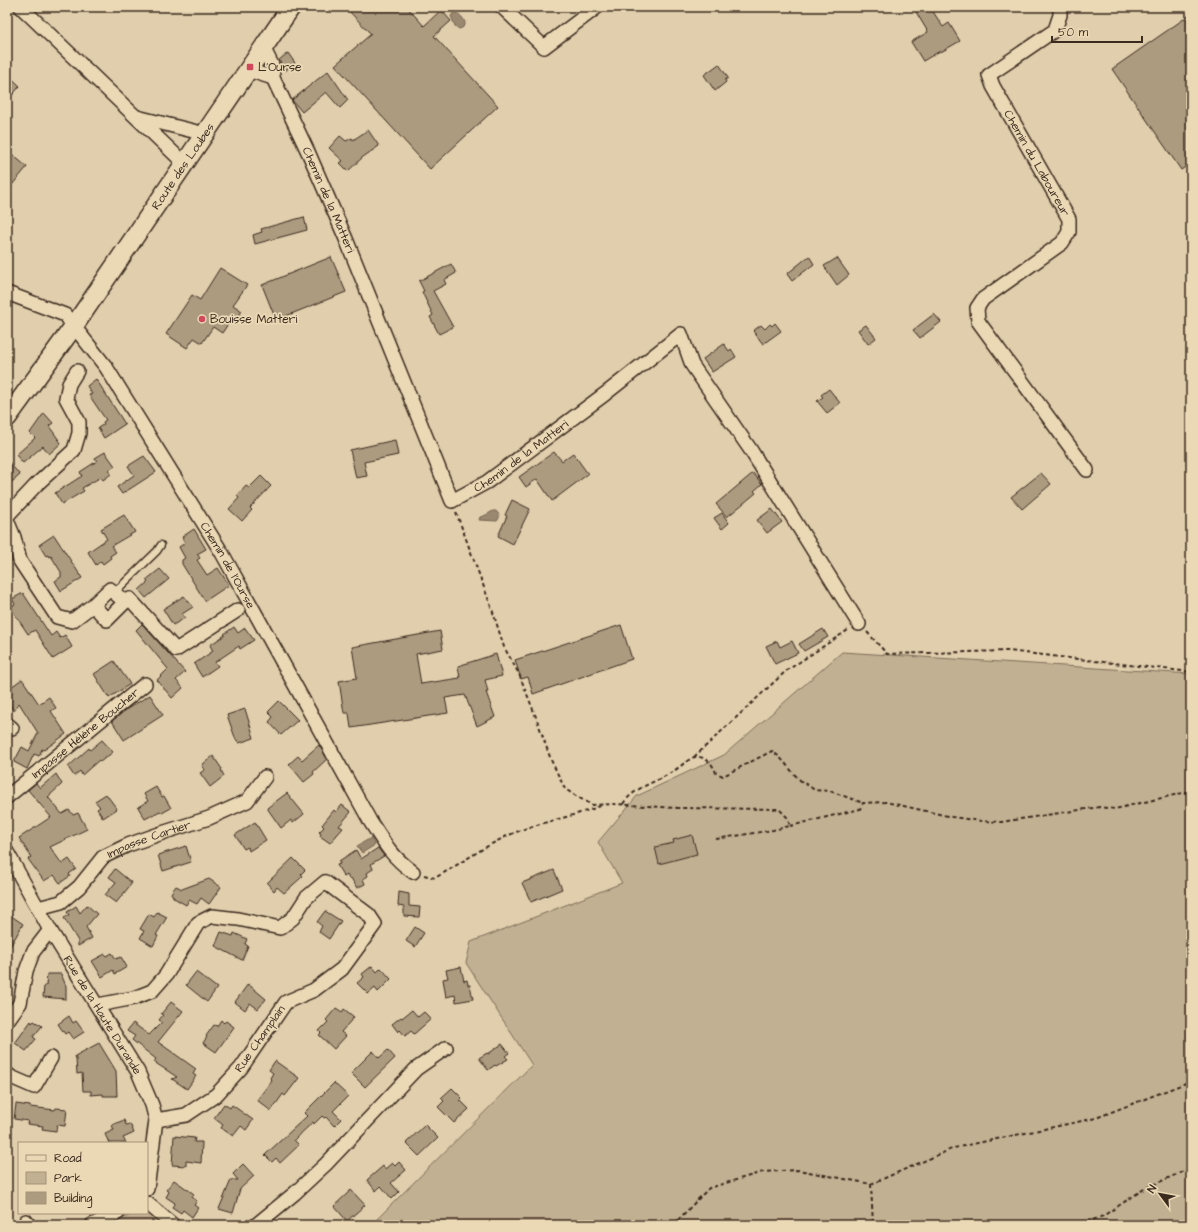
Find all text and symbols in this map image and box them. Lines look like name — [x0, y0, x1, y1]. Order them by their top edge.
scale bar — [1052, 18, 1142, 44]
text: 50 m — [1058, 24, 1089, 41]
place label: L'Ourse — [258, 59, 302, 76]
marker: L'Ourse — [245, 62, 255, 72]
street label: Chemin du Laboureur — [1000, 107, 1074, 220]
street label: Route des Loubes — [147, 120, 218, 213]
street label: Chemin de la Matteri — [298, 144, 359, 255]
place label: Bouisse Matteri — [210, 311, 297, 328]
marker: Bouisse Matteri — [197, 314, 207, 324]
street label: Chemin de la Matteri — [470, 415, 572, 496]
street label: Chemin de l'Ourse — [196, 519, 260, 612]
street label: Impasse Hélène Boucher — [28, 683, 143, 782]
street label: Impasse Cartier — [104, 816, 193, 862]
street label: Rue de la Haute Durande — [59, 952, 146, 1078]
street label: Rue Champlain — [231, 1002, 289, 1076]
legend — [18, 1142, 148, 1214]
text: Road — [54, 1150, 82, 1167]
text: Park — [54, 1170, 82, 1187]
north arrow — [1140, 1174, 1180, 1214]
text: N — [1144, 1182, 1160, 1196]
text: Building — [54, 1190, 92, 1208]

